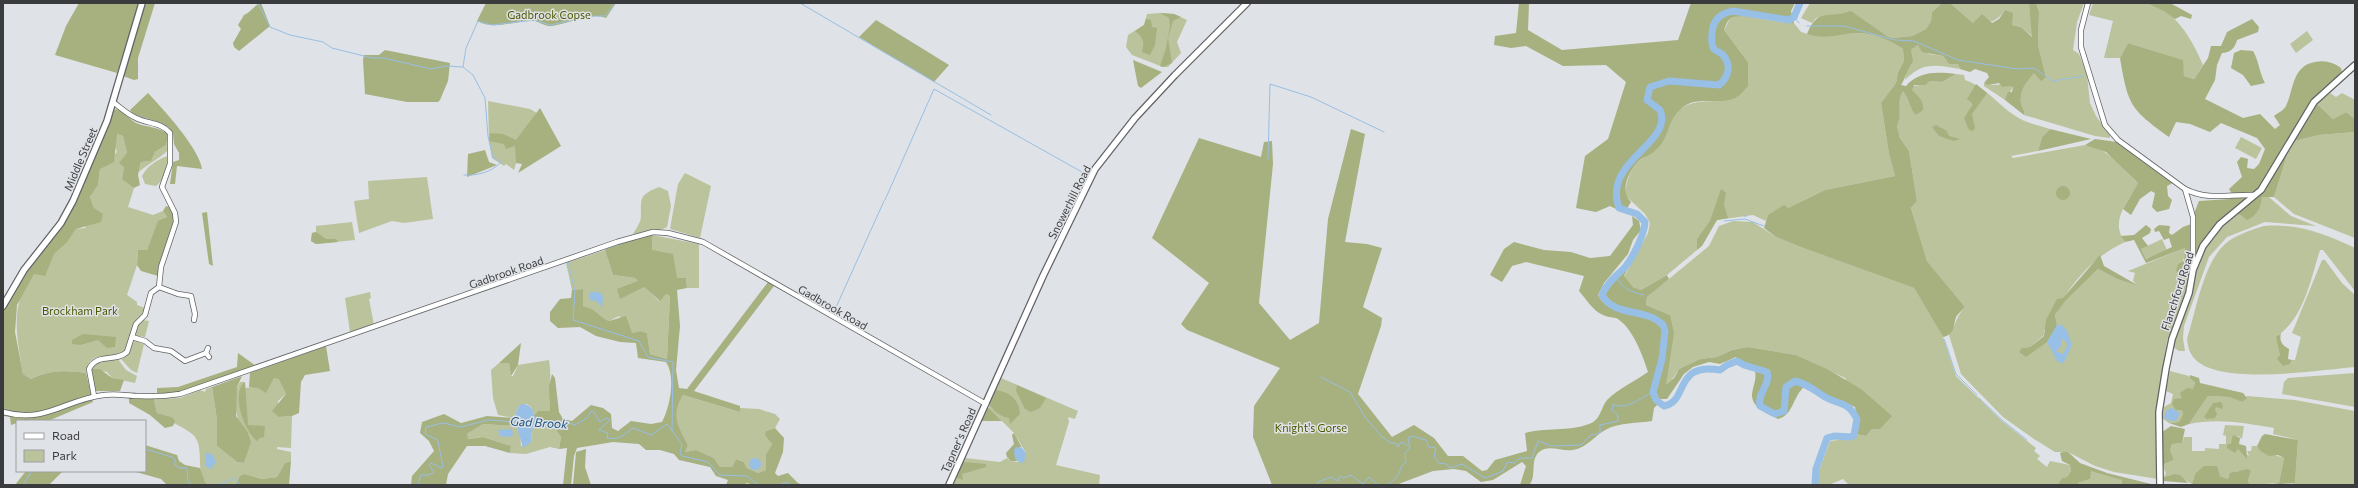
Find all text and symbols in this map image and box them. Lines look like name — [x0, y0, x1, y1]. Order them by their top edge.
park label: Gadbrook Copse — [507, 8, 591, 21]
street label: Middle Street — [61, 125, 99, 193]
street label: Snowerhill Road — [1045, 163, 1093, 241]
street label: Flanchford Road — [2158, 250, 2196, 332]
street label: Gadbrook Road — [467, 253, 545, 291]
street label: Gadbrook Road — [796, 282, 870, 332]
park label: Brockham Park — [42, 304, 118, 317]
street label: Tapner's Road — [938, 405, 978, 475]
water label: Gad Brook — [510, 414, 569, 431]
legend — [16, 420, 146, 472]
park label: Knight's Gorse — [1275, 421, 1347, 434]
text: Road — [52, 428, 80, 442]
text: Park — [52, 448, 78, 462]

